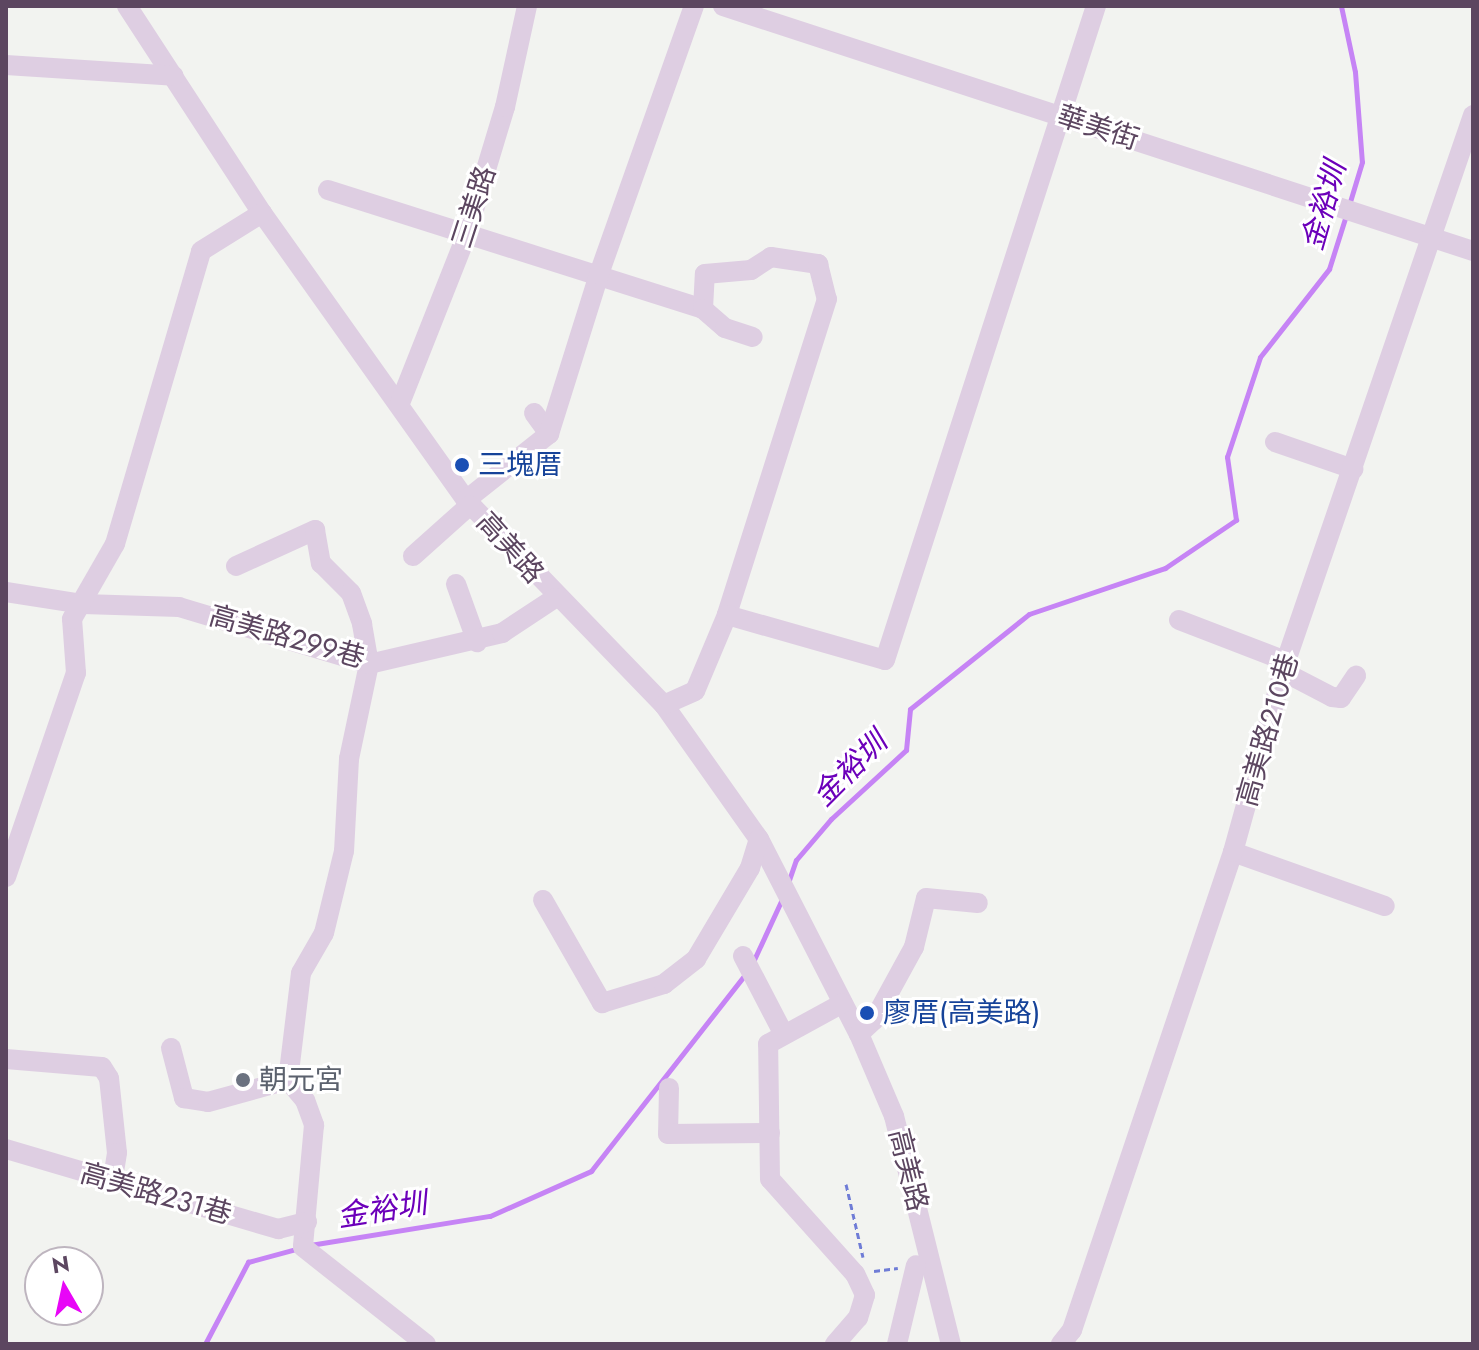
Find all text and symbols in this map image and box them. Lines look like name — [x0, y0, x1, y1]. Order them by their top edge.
street label: 華美街 — [1053, 99, 1143, 157]
water label: 金裕圳 — [1294, 158, 1354, 254]
street label: 三美路 — [445, 162, 503, 252]
place label: 三塊厝 — [478, 448, 562, 482]
marker: 三塊厝 — [453, 456, 471, 474]
street label: 高美路 — [469, 506, 551, 590]
street label: 高美路299巷 — [205, 599, 369, 675]
street label: 高美路210巷 — [1230, 650, 1306, 810]
water label: 金裕圳 — [805, 724, 895, 814]
place label: 廖厝(高美路) — [883, 996, 1040, 1030]
marker: 廖厝(高美路) — [858, 1004, 876, 1022]
place label: 朝元宮 — [259, 1063, 343, 1097]
marker: 朝元宮 — [234, 1071, 252, 1089]
street label: 高美路 — [882, 1125, 934, 1215]
street label: 高美路231巷 — [76, 1156, 236, 1232]
water label: 金裕圳 — [335, 1185, 429, 1235]
north arrow — [24, 1246, 104, 1326]
text: N — [49, 1247, 72, 1281]

